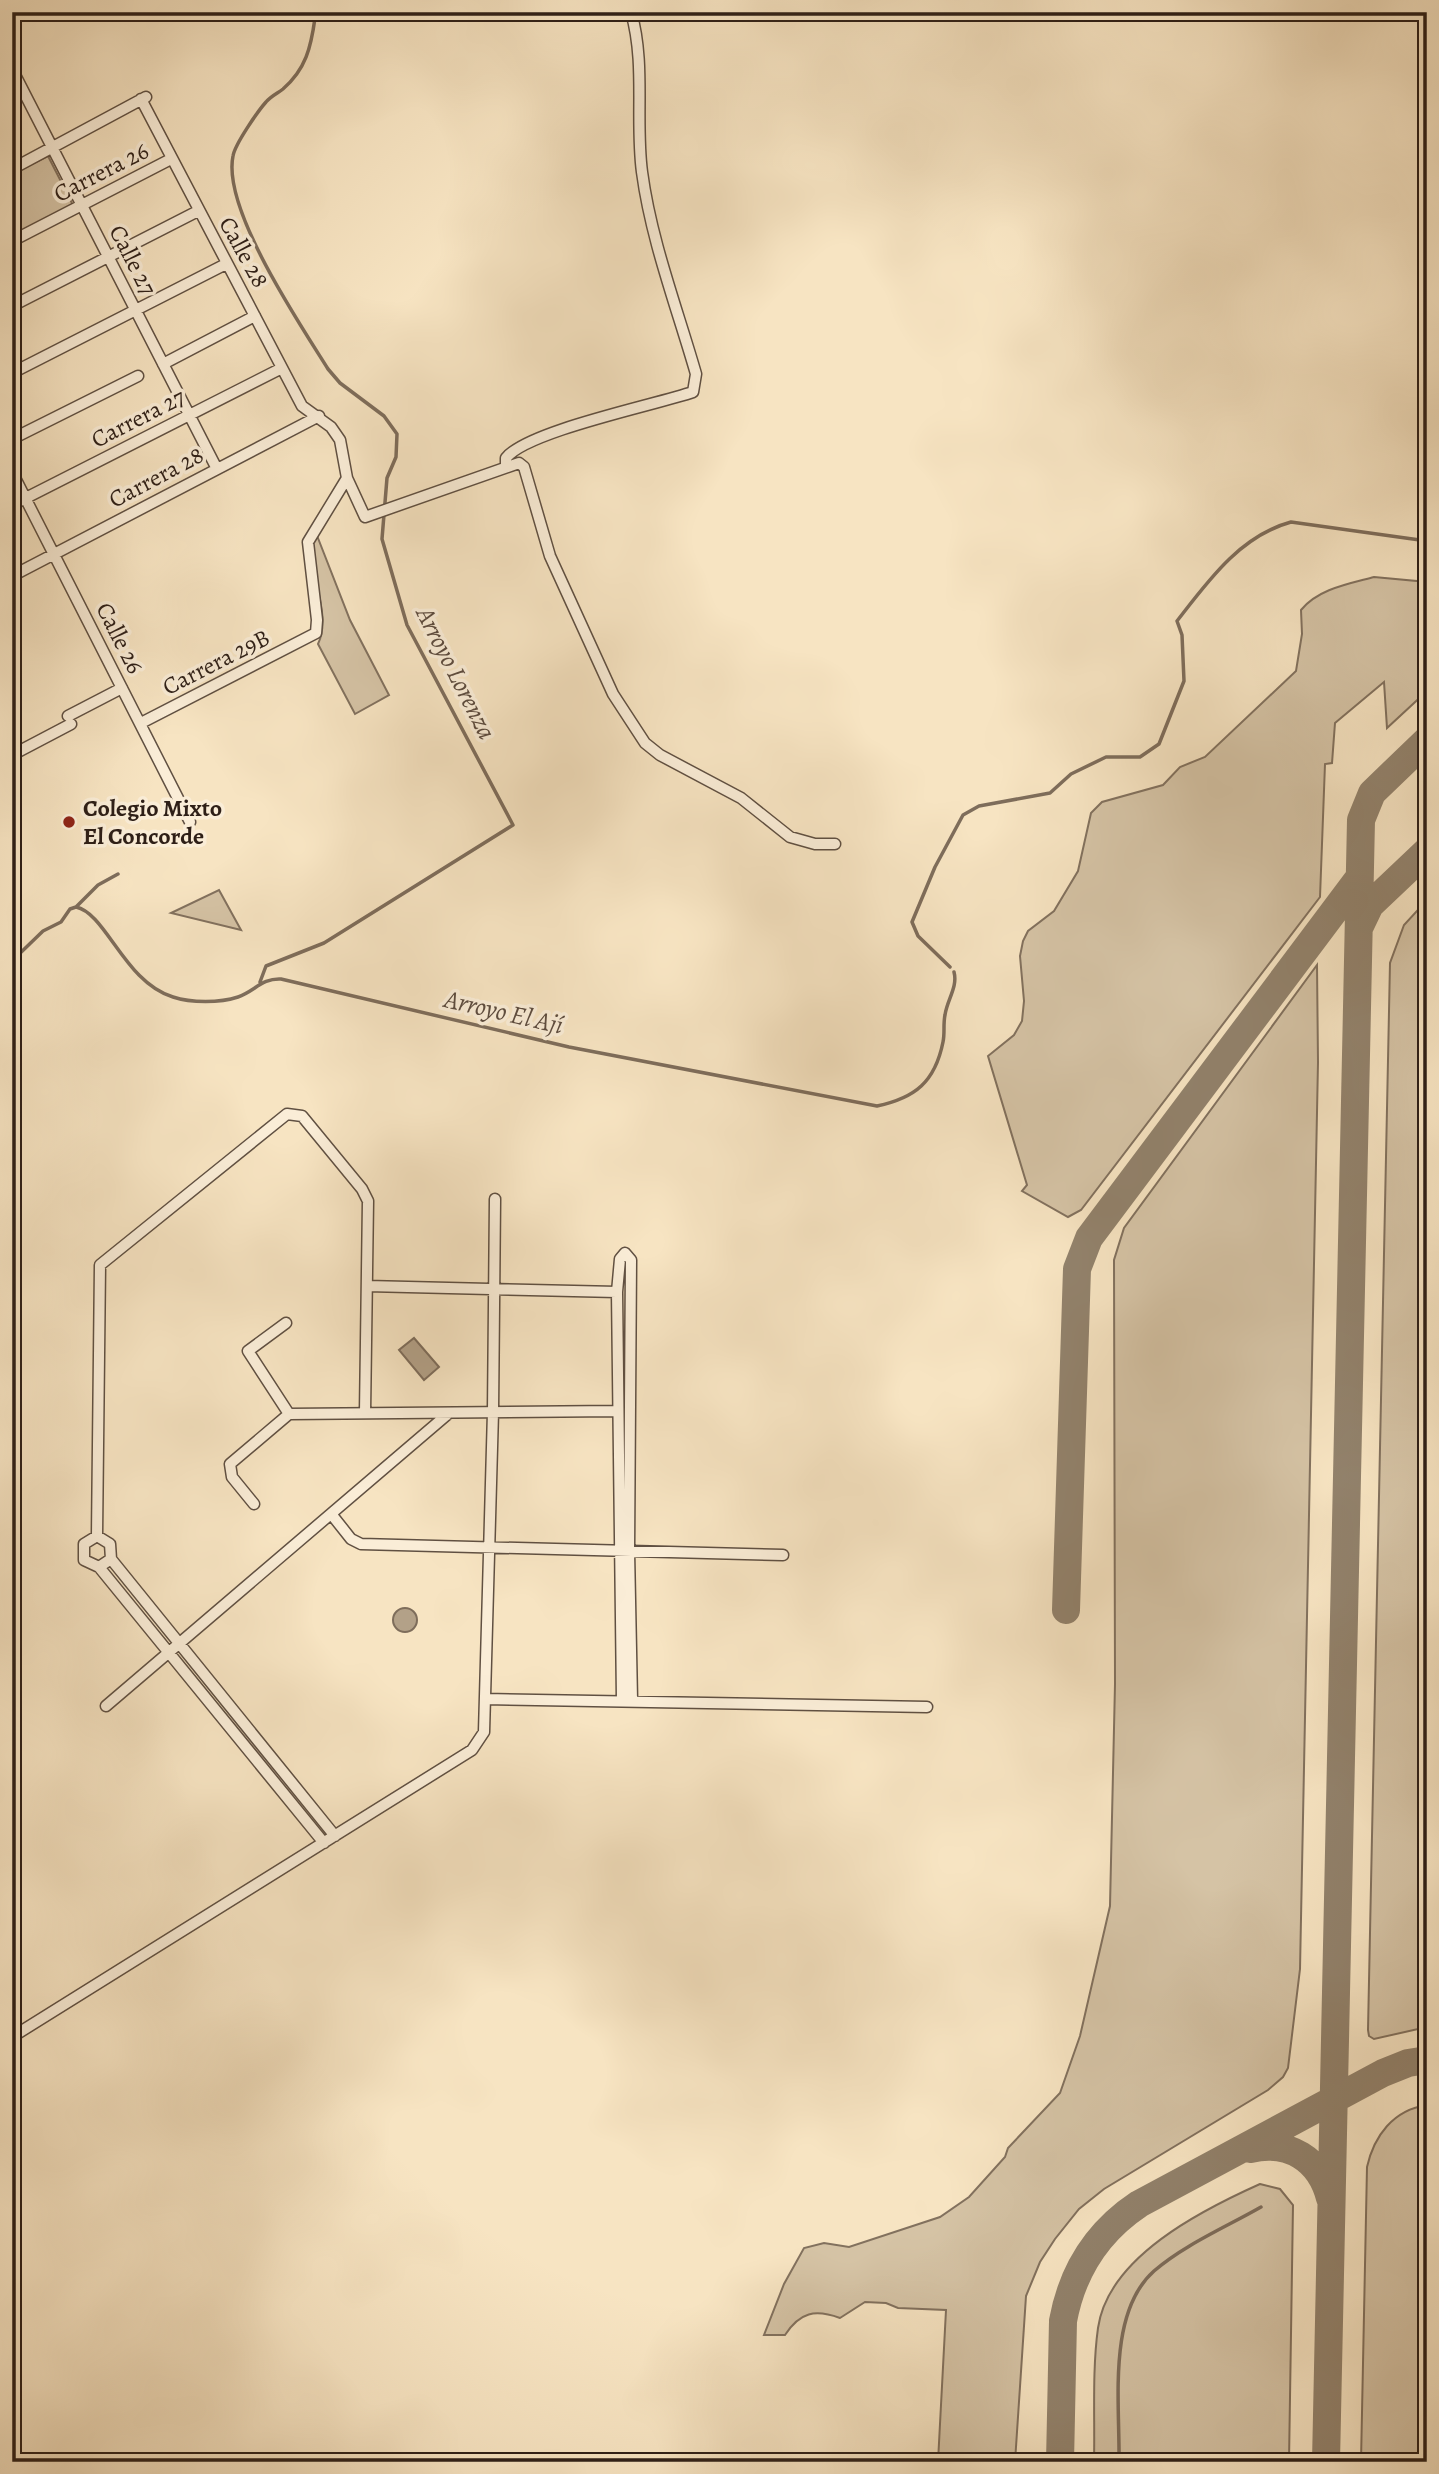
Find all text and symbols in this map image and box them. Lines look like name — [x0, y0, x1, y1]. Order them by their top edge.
street label: Carrera 26 — [48, 134, 154, 210]
street label: Calle 28 — [211, 211, 277, 293]
street label: Calle 27 — [102, 219, 165, 301]
street label: Carrera 27 — [86, 380, 191, 455]
street label: Carrera 28 — [103, 439, 209, 515]
street label: Calle 26 — [89, 597, 151, 679]
water label: Arroyo Lorenza — [407, 599, 504, 745]
street label: Carrera 29B — [157, 621, 275, 703]
place label: Colegio Mixto El Concorde — [83, 792, 222, 852]
marker: Colegio Mixto El Concorde — [61, 814, 77, 830]
water label: Arroyo El Ají — [439, 981, 568, 1043]

